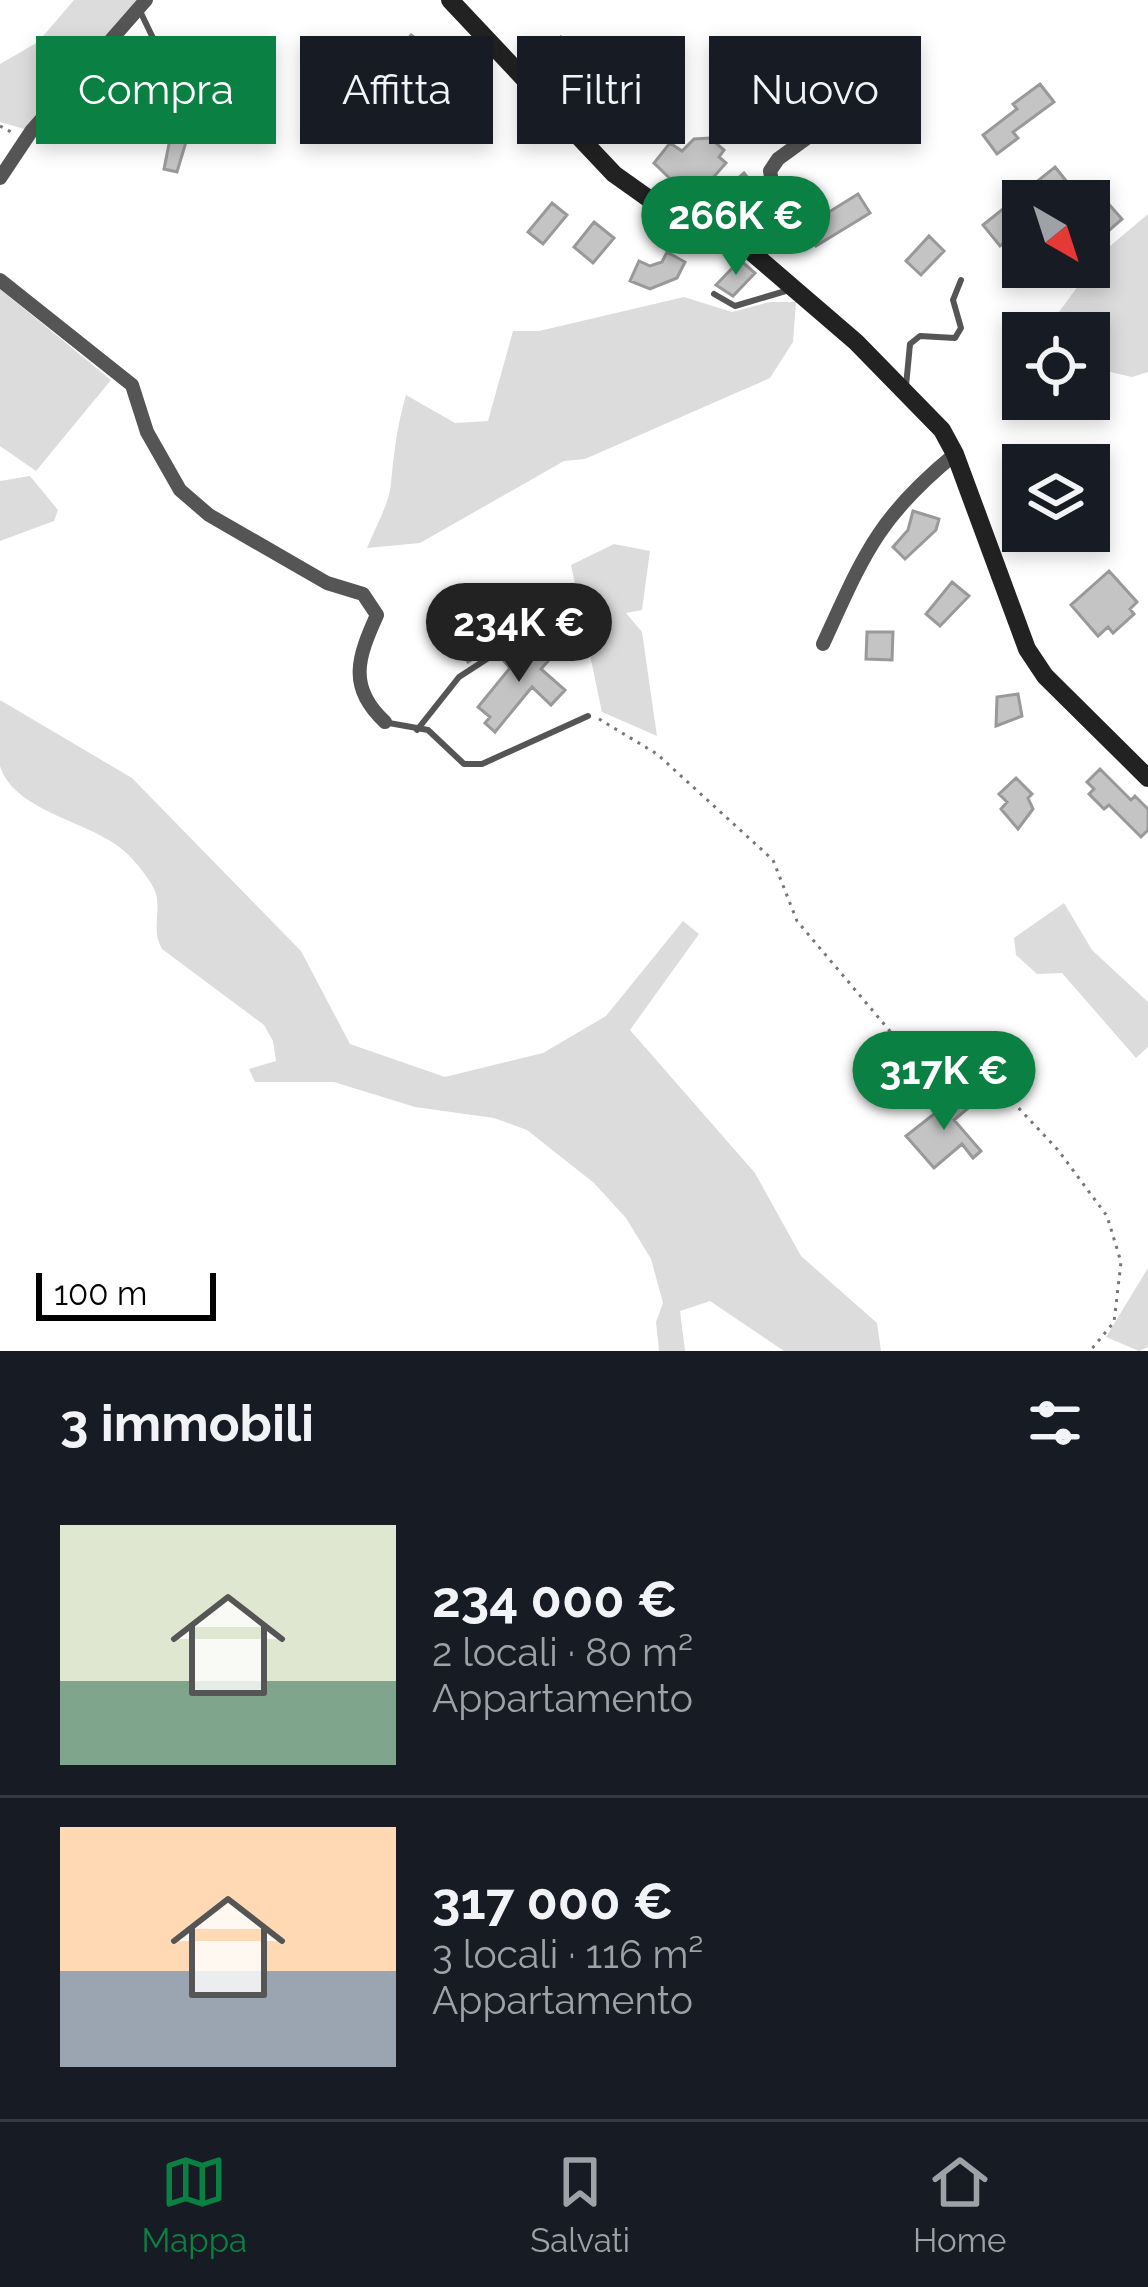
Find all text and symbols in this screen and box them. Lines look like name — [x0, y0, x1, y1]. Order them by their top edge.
chip: Compra — [36, 36, 276, 144]
chip: Affitta — [300, 36, 493, 144]
chip: Filtri — [517, 36, 685, 144]
chip: Nuovo — [709, 36, 921, 144]
pin: 266K € — [638, 176, 834, 278]
north arrow — [1002, 180, 1110, 288]
map controls — [1002, 180, 1110, 552]
text: 266K € — [668, 192, 804, 238]
button: locate — [1002, 312, 1110, 420]
button: layers — [1002, 444, 1110, 552]
pin: 234K € — [421, 583, 617, 685]
text: 234K € — [453, 599, 585, 645]
pin: 317K € — [846, 1031, 1042, 1133]
text: 317K € — [879, 1047, 1009, 1093]
scale bar — [36, 1267, 216, 1320]
text: 100 m — [54, 1274, 147, 1313]
icon: filters — [1022, 1390, 1088, 1456]
text: 3 immobili — [60, 1393, 314, 1453]
text: 234 000 € — [432, 1569, 677, 1629]
icon: home — [156, 1573, 300, 1717]
text: 2 locali · 80 m² — [432, 1629, 693, 1675]
text: Appartamento — [432, 1675, 693, 1721]
text: 317 000 € — [432, 1871, 673, 1931]
icon: home — [156, 1875, 300, 2019]
text: 3 locali · 116 m² — [432, 1931, 703, 1977]
text: Appartamento — [432, 1977, 693, 2023]
tab: Mappa — [142, 2149, 247, 2260]
tab: Salvati — [530, 2149, 630, 2260]
tab: Home — [913, 2149, 1006, 2260]

